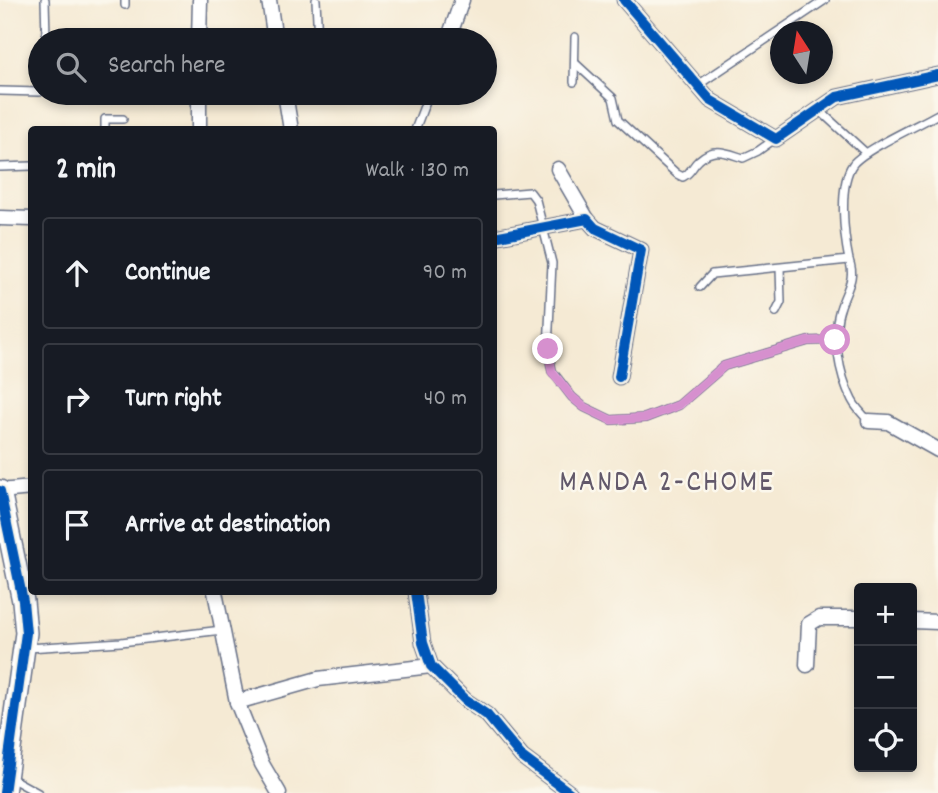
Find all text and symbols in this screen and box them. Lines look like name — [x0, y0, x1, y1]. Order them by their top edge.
north arrow — [770, 21, 833, 84]
search box — [28, 28, 497, 105]
icon: search — [52, 48, 90, 86]
text: Search here — [108, 48, 226, 85]
text: 2 min — [56, 150, 116, 193]
text: Walk · 130 m — [365, 155, 469, 188]
icon: ahead — [58, 254, 96, 292]
text: Continue — [125, 255, 210, 292]
text: 90 m — [423, 257, 467, 290]
route start — [819, 324, 850, 355]
route end — [532, 333, 563, 364]
icon: right — [58, 380, 96, 418]
text: Turn right — [125, 381, 222, 418]
text: 40 m — [424, 383, 467, 416]
district label: MANDA 2-CHOME — [559, 463, 775, 506]
icon: arrive — [58, 506, 96, 544]
text: Arrive at destination — [125, 507, 330, 544]
map controls — [854, 583, 917, 772]
button: + — [854, 583, 917, 646]
button: − — [854, 646, 917, 709]
button: locate — [854, 709, 917, 772]

